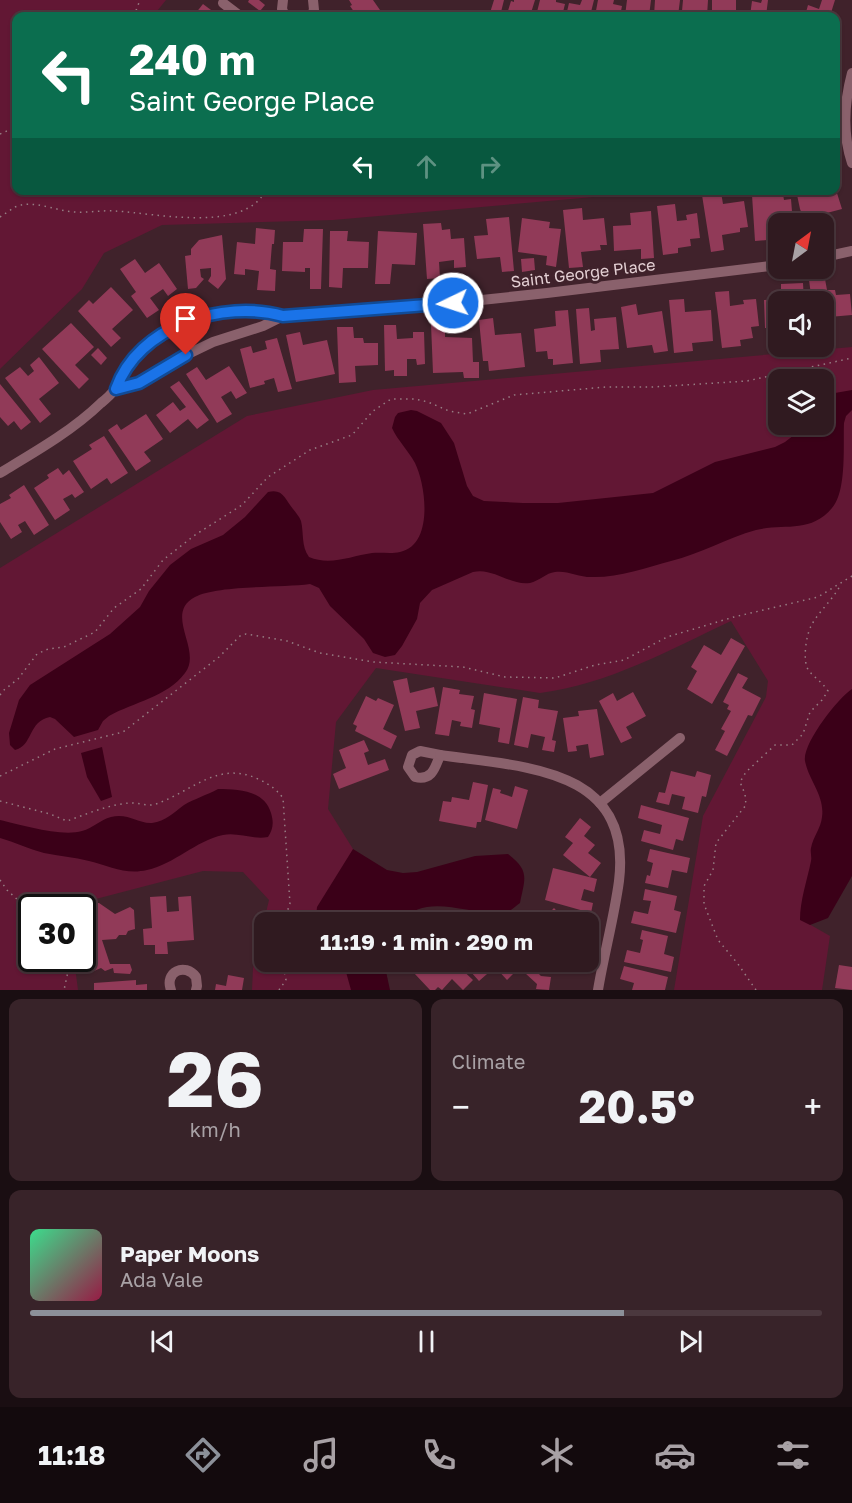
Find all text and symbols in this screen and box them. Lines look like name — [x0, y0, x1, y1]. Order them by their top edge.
text: 240 m — [129, 34, 255, 84]
icon: left — [30, 36, 108, 114]
text: Saint George Place — [129, 85, 375, 117]
icon: left — [347, 150, 380, 183]
icon: ahead — [410, 150, 443, 183]
icon: right — [473, 150, 506, 183]
north arrow — [768, 213, 834, 279]
map controls — [768, 213, 834, 435]
street label: Saint George Place — [509, 254, 657, 292]
position arrow — [421, 271, 485, 335]
button: sound — [768, 291, 834, 357]
pin — [160, 293, 211, 355]
icon: arrive — [169, 302, 202, 335]
button: layers — [768, 369, 834, 435]
speed limit sign: 30 — [18, 894, 96, 972]
text: 11:19 · 1 min · 290 m — [320, 928, 533, 955]
text: 26 — [167, 1031, 264, 1124]
text: Climate — [452, 1049, 525, 1073]
text: 20.5° — [579, 1079, 695, 1133]
text: − — [452, 1087, 470, 1126]
text: + — [804, 1087, 822, 1126]
text: km/h — [190, 1117, 241, 1141]
text: Paper Moons — [120, 1240, 259, 1267]
text: Ada Vale — [120, 1267, 203, 1291]
icon: previous — [146, 1325, 179, 1358]
icon: pause — [410, 1325, 443, 1358]
icon: next — [674, 1325, 707, 1358]
icon: directions — [182, 1434, 224, 1476]
icon: music — [300, 1434, 342, 1476]
icon: phone — [418, 1434, 460, 1476]
icon: climate — [536, 1434, 578, 1476]
icon: car — [654, 1434, 696, 1476]
icon: filters — [772, 1434, 814, 1476]
text: 11:18 — [38, 1439, 106, 1471]

